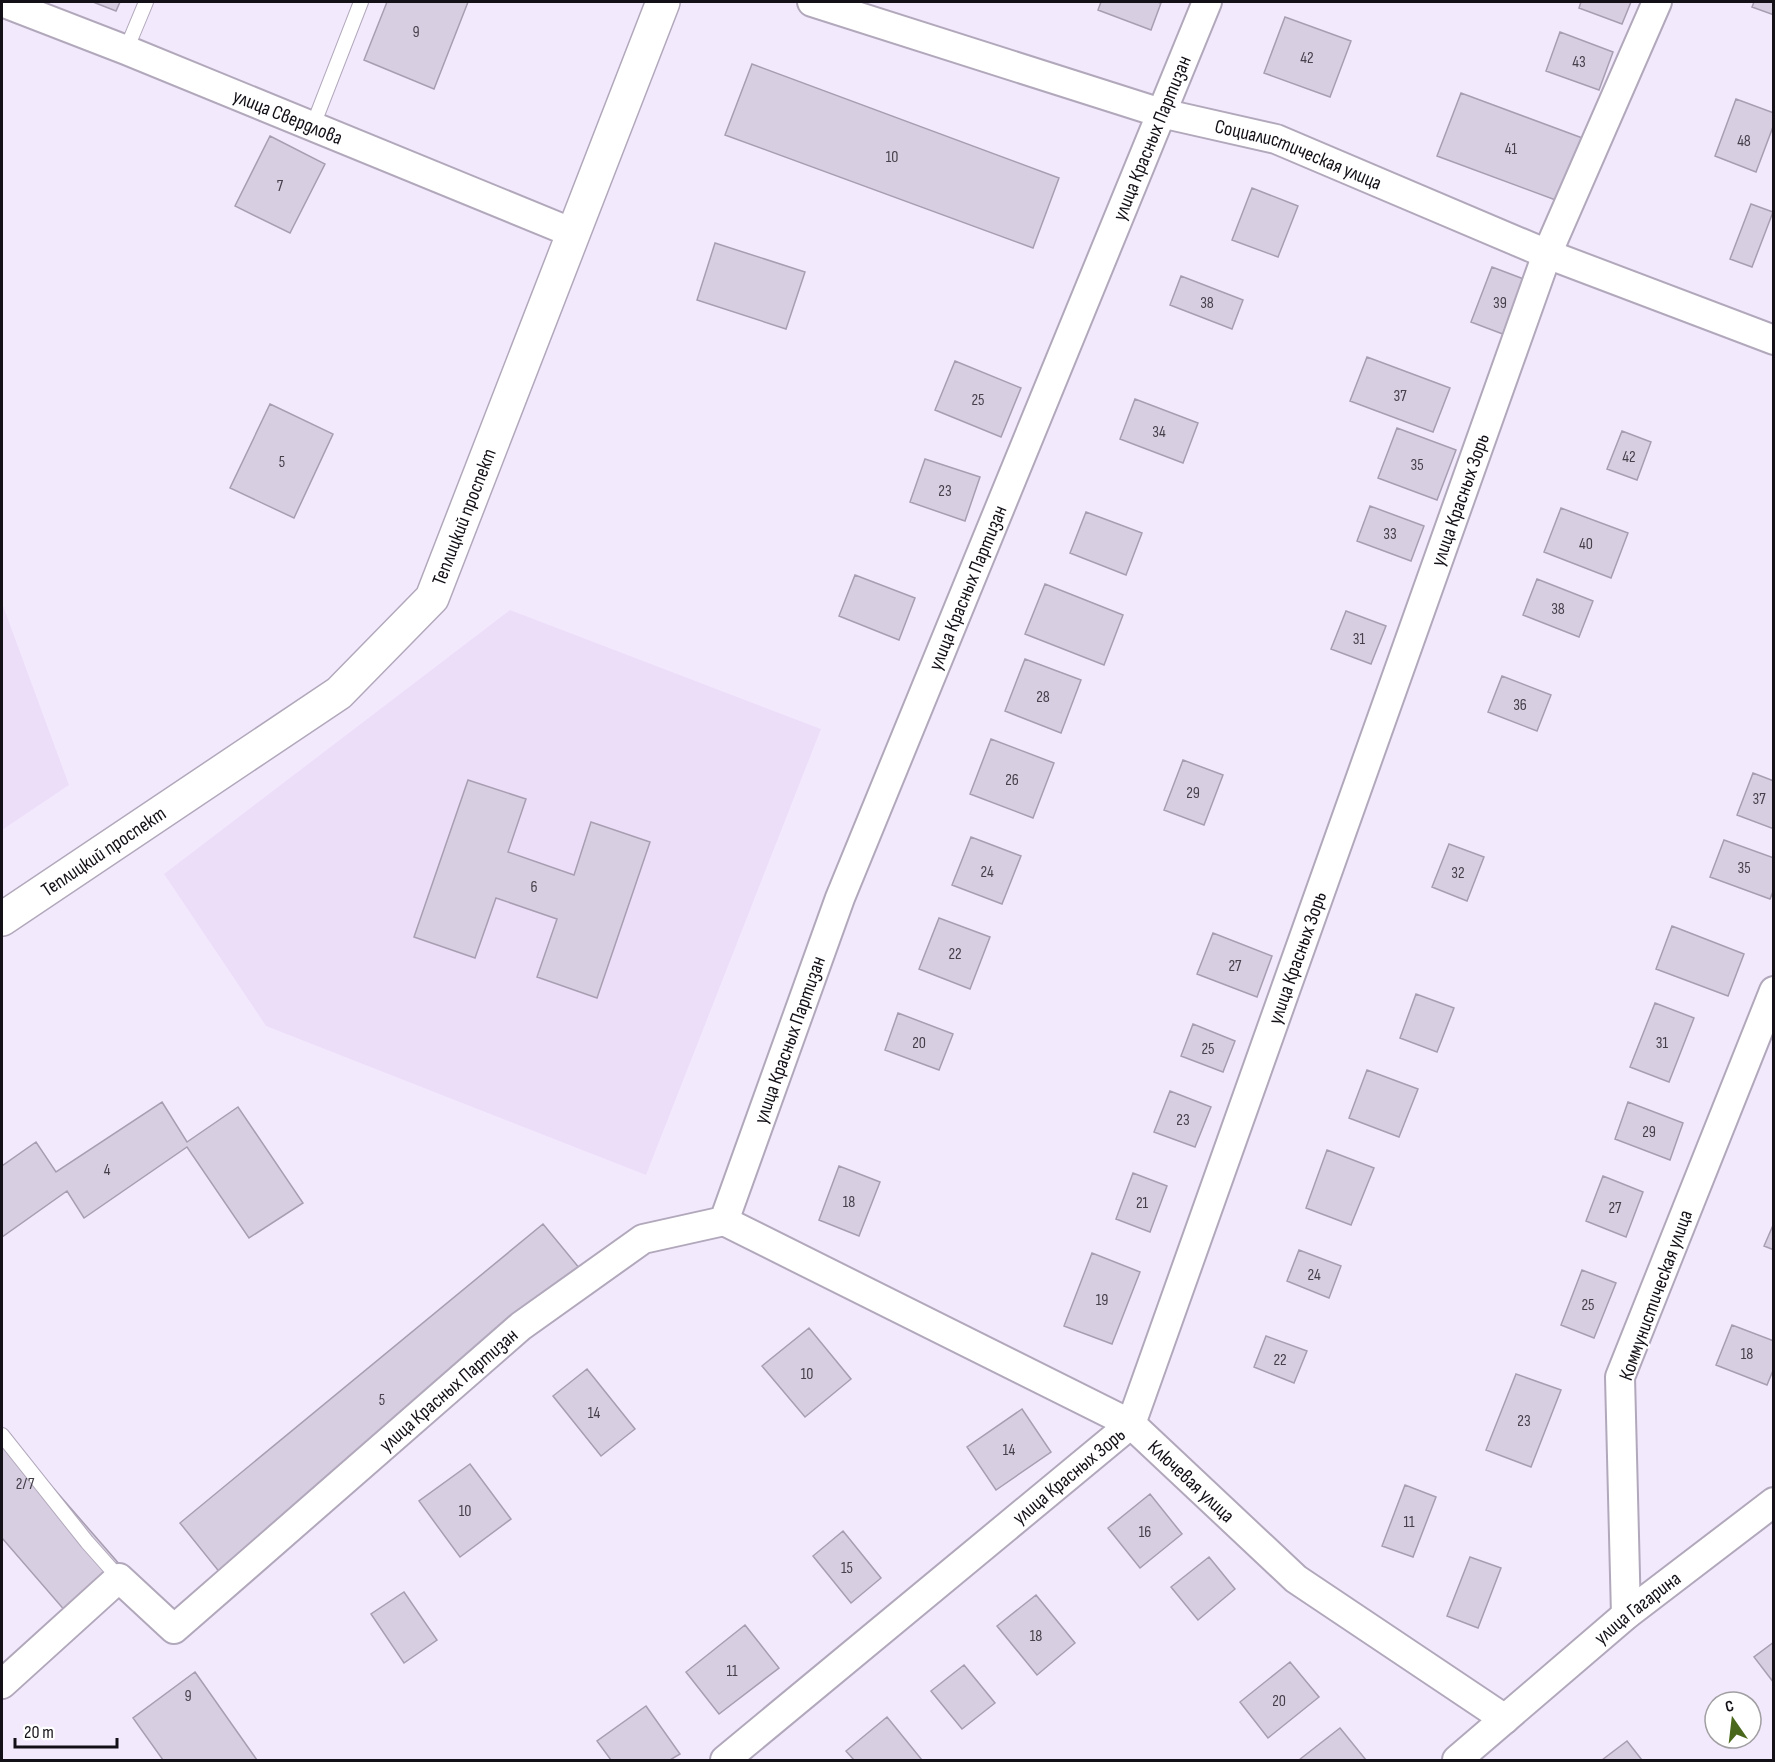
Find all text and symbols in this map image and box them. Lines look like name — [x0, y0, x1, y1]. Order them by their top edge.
house number: 9 — [412, 23, 420, 42]
house number: 42 — [1300, 49, 1314, 68]
street label: улица Красных Партизан — [1108, 52, 1197, 224]
house number: 43 — [1572, 53, 1586, 72]
street label: улица Свердлова — [229, 84, 346, 150]
street label: Социалистическая улица — [1212, 115, 1385, 195]
house number: 48 — [1737, 132, 1751, 151]
house number: 41 — [1505, 140, 1518, 159]
house number: 10 — [886, 148, 898, 167]
house number: 7 — [277, 177, 284, 196]
house number: 38 — [1200, 294, 1214, 313]
house number: 39 — [1493, 294, 1507, 313]
house number: 37 — [1393, 387, 1407, 406]
house number: 25 — [971, 391, 985, 410]
house number: 34 — [1152, 423, 1166, 442]
street label: улица Красных Зорь — [1426, 431, 1495, 569]
street label: Теплицкий проспект — [427, 445, 502, 589]
house number: 42 — [1622, 448, 1636, 467]
house number: 5 — [279, 453, 285, 472]
house number: 35 — [1410, 456, 1424, 475]
house number: 23 — [938, 482, 952, 501]
street label: улица Красных Партизан — [924, 502, 1013, 674]
house number: 33 — [1383, 525, 1397, 544]
house number: 40 — [1579, 535, 1593, 554]
house number: 38 — [1551, 600, 1565, 619]
house number: 31 — [1353, 630, 1366, 649]
house number: 28 — [1036, 688, 1050, 707]
house number: 36 — [1513, 696, 1527, 715]
house number: 26 — [1005, 771, 1019, 790]
house number: 29 — [1186, 784, 1200, 803]
house number: 37 — [1752, 790, 1766, 809]
street label: Теплицкий проспект — [37, 802, 171, 902]
house number: 35 — [1737, 859, 1751, 878]
house number: 24 — [980, 863, 994, 882]
house number: 32 — [1451, 864, 1465, 883]
house number: 6 — [530, 878, 538, 897]
street label: улица Красных Зорь — [1263, 888, 1332, 1027]
house number: 22 — [948, 945, 962, 964]
street label: улица Красных Партизан — [749, 953, 831, 1127]
house number: 27 — [1228, 957, 1242, 976]
house number: 20 — [912, 1034, 926, 1053]
house number: 31 — [1656, 1034, 1669, 1053]
house number: 25 — [1201, 1040, 1215, 1059]
house number: 23 — [1176, 1111, 1190, 1130]
house number: 29 — [1642, 1123, 1656, 1142]
house number: 4 — [104, 1161, 111, 1180]
house number: 18 — [843, 1193, 855, 1212]
house number: 21 — [1136, 1194, 1149, 1213]
house number: 27 — [1608, 1199, 1622, 1218]
street label: Коммунистическая улица — [1614, 1207, 1698, 1384]
house number: 24 — [1307, 1266, 1321, 1285]
house number: 19 — [1096, 1291, 1108, 1310]
house number: 25 — [1581, 1296, 1595, 1315]
street label: улица Красных Партизан — [375, 1323, 523, 1457]
house number: 18 — [1741, 1345, 1753, 1364]
house number: 22 — [1273, 1351, 1287, 1370]
house number: 10 — [801, 1365, 813, 1384]
house number: 5 — [379, 1391, 385, 1410]
house number: 14 — [588, 1404, 600, 1423]
house number: 23 — [1517, 1412, 1531, 1431]
street label: улица Красных Зорь — [1008, 1423, 1130, 1530]
street label: Ключевая улица — [1143, 1435, 1239, 1528]
house number: 14 — [1003, 1441, 1015, 1460]
house number: 2/7 — [16, 1475, 35, 1494]
house number: 10 — [459, 1502, 471, 1521]
house number: 11 — [1403, 1513, 1415, 1532]
house number: 16 — [1139, 1523, 1151, 1542]
house number: 15 — [841, 1559, 853, 1578]
street label: улица Гагарина — [1590, 1567, 1686, 1650]
house number: 18 — [1030, 1627, 1042, 1646]
house number: 11 — [726, 1662, 738, 1681]
house number: 9 — [184, 1687, 192, 1706]
north arrow — [1703, 1690, 1763, 1750]
house number: 20 — [1272, 1692, 1286, 1711]
text: С — [1723, 1697, 1736, 1717]
scale bar — [15, 1711, 117, 1749]
text: 20 m — [24, 1722, 54, 1743]

